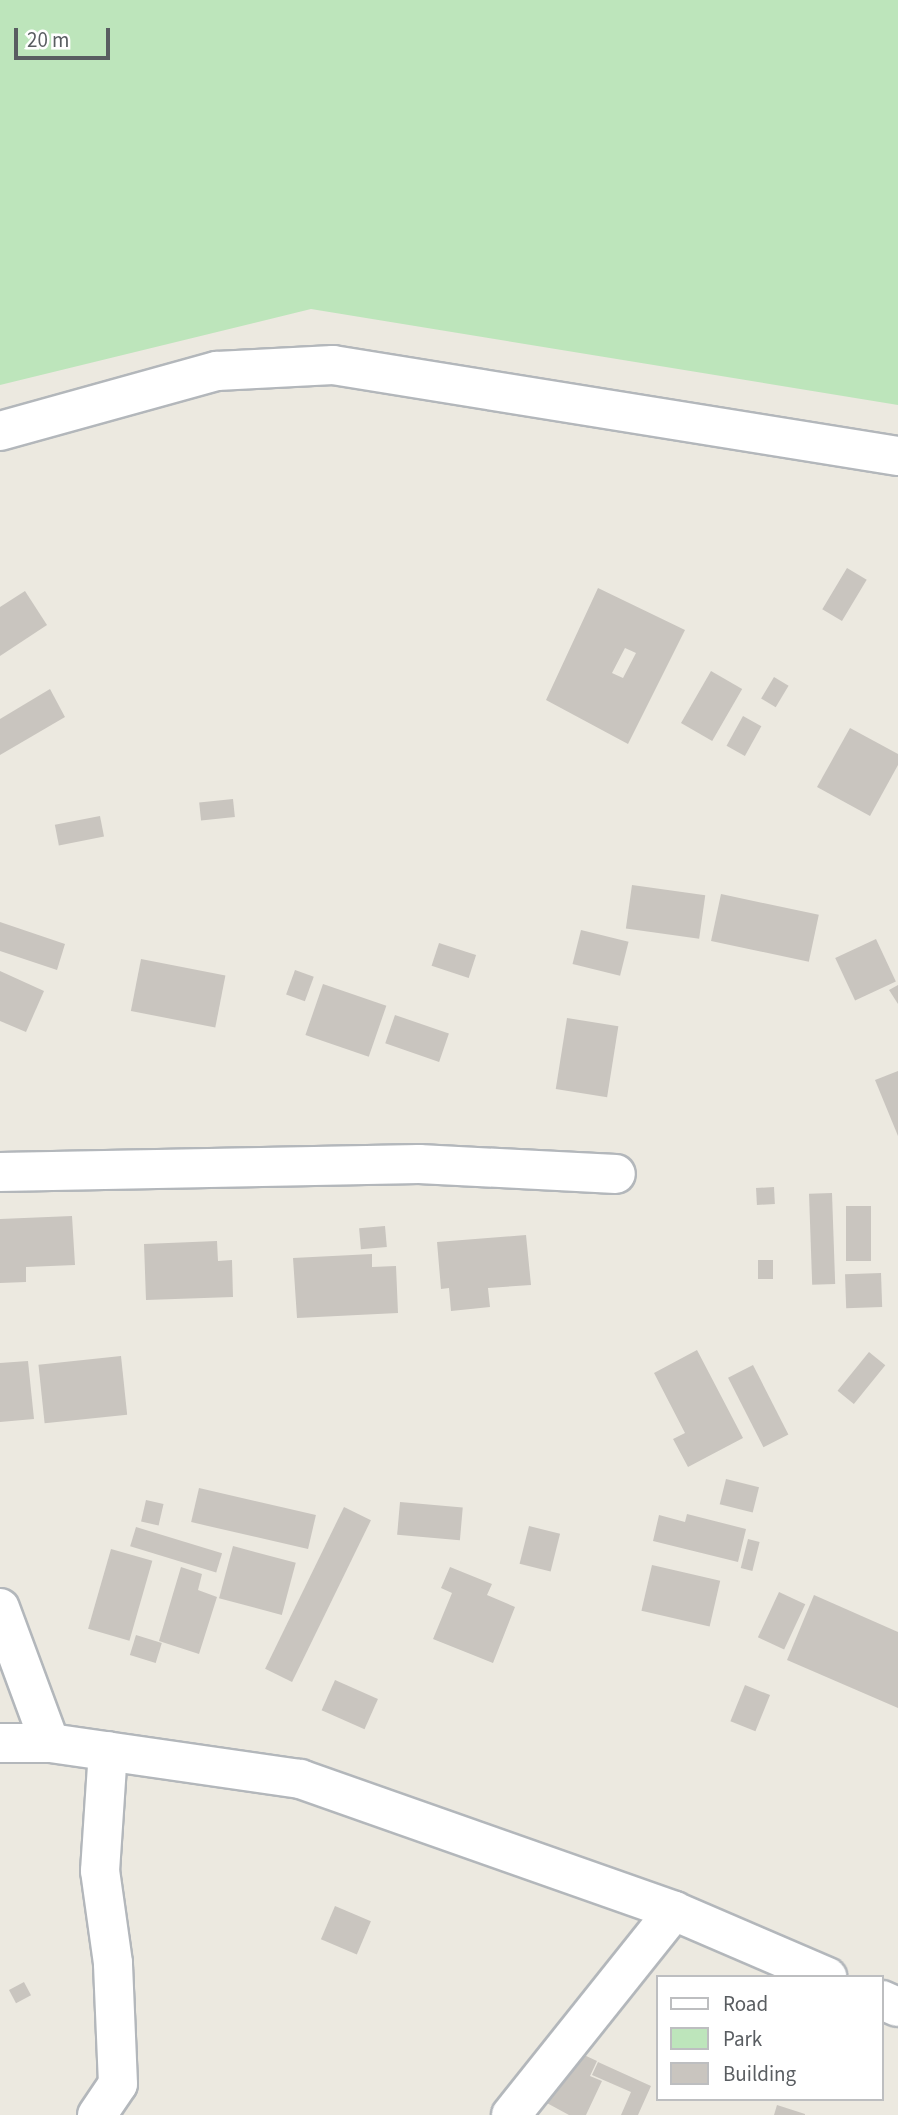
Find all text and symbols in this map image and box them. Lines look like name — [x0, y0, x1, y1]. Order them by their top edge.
scale bar — [18, 14, 114, 58]
text: 20 m — [27, 25, 69, 55]
legend — [656, 1975, 884, 2101]
text: Road — [723, 1989, 768, 2019]
text: Park — [723, 2024, 762, 2054]
text: Building — [723, 2059, 796, 2089]

